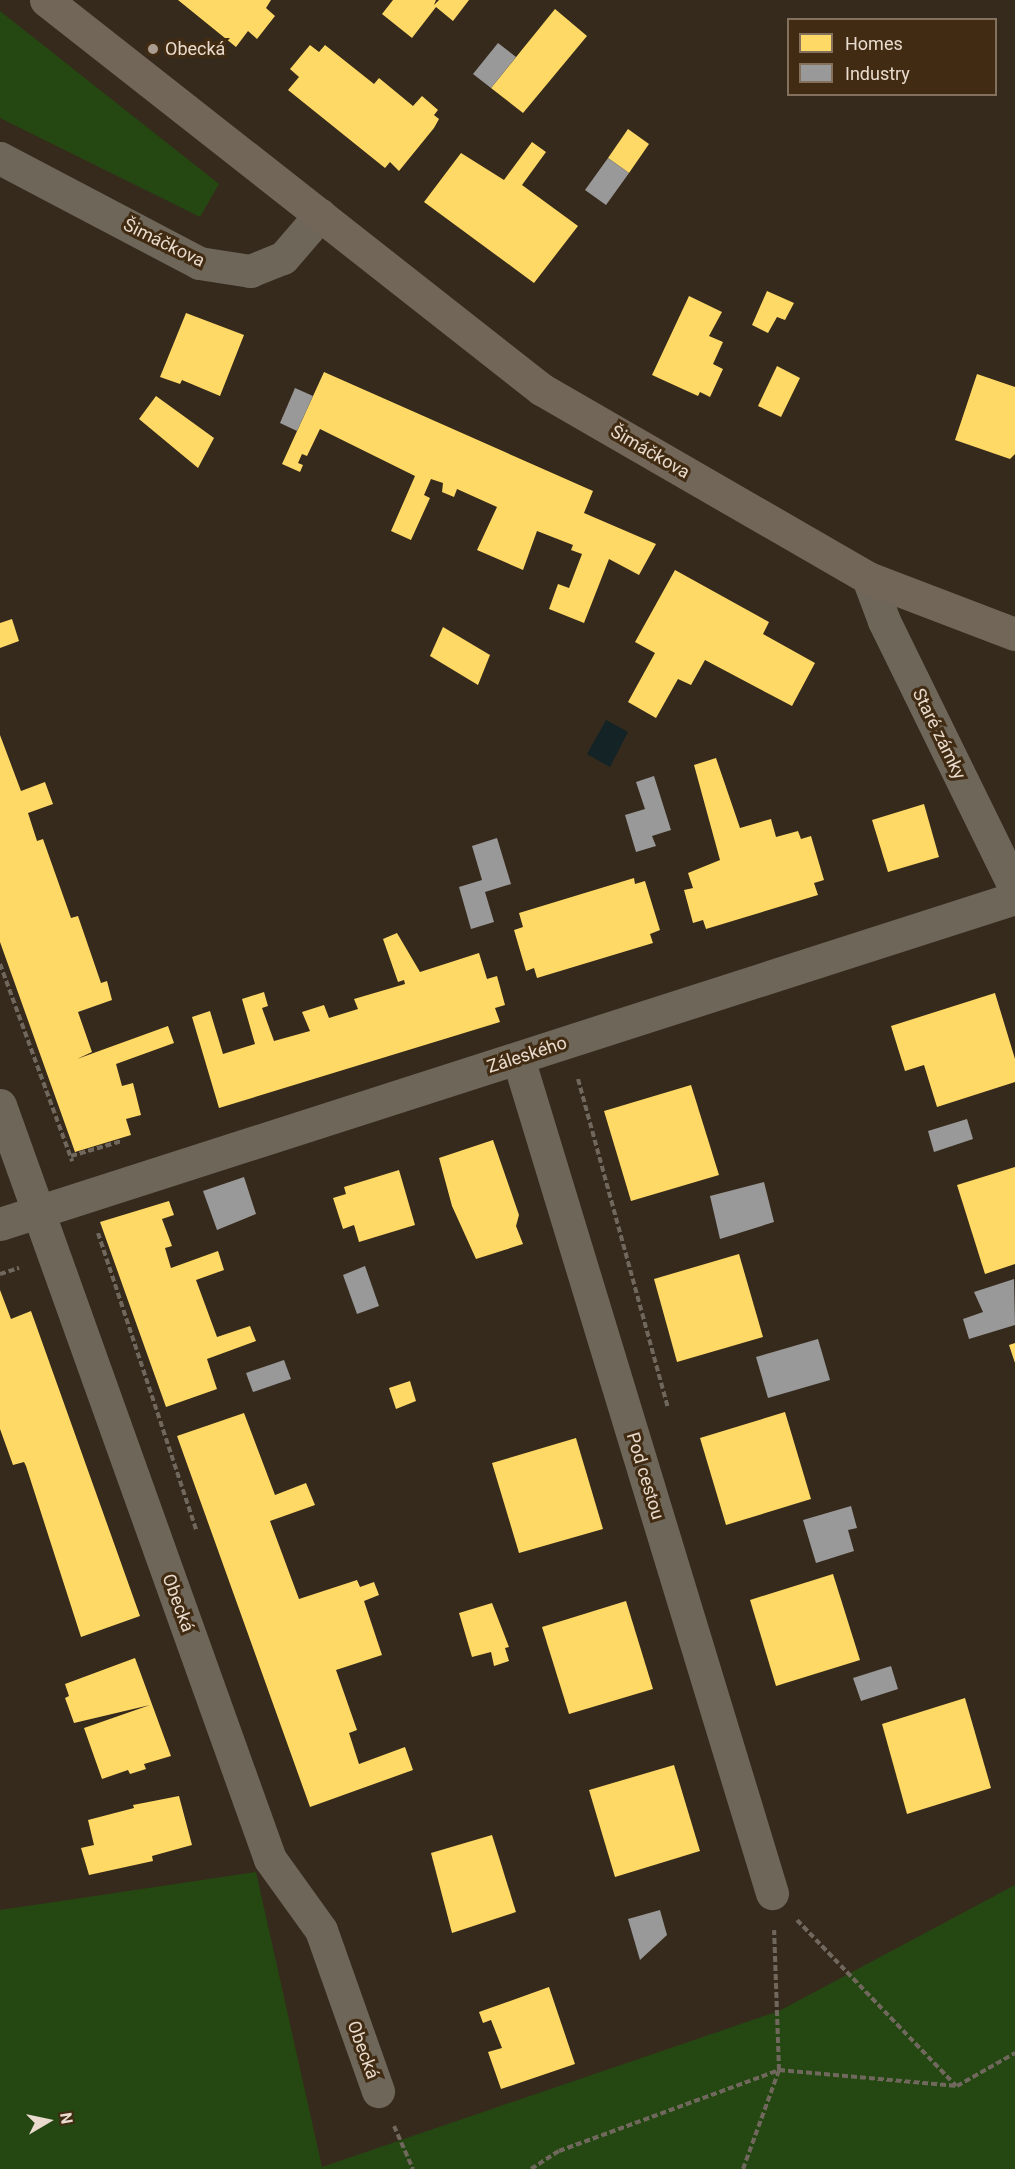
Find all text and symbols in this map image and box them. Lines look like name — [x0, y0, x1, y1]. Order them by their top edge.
legend — [787, 18, 997, 96]
text: Homes — [845, 33, 903, 54]
place label: Obecká — [165, 38, 225, 60]
marker: Obecká — [146, 42, 160, 56]
text: Industry — [845, 63, 910, 84]
street label: Šimáčkova — [120, 214, 208, 272]
street label: Šimáčkova — [607, 421, 693, 483]
street label: Staré zámky — [908, 685, 970, 783]
street label: Záleského — [484, 1032, 570, 1078]
street label: Pod cestou — [621, 1430, 669, 1522]
street label: Obecká — [158, 1571, 198, 1635]
street label: Obecká — [343, 2018, 383, 2082]
north arrow — [18, 2091, 78, 2151]
text: N — [56, 2111, 77, 2125]

